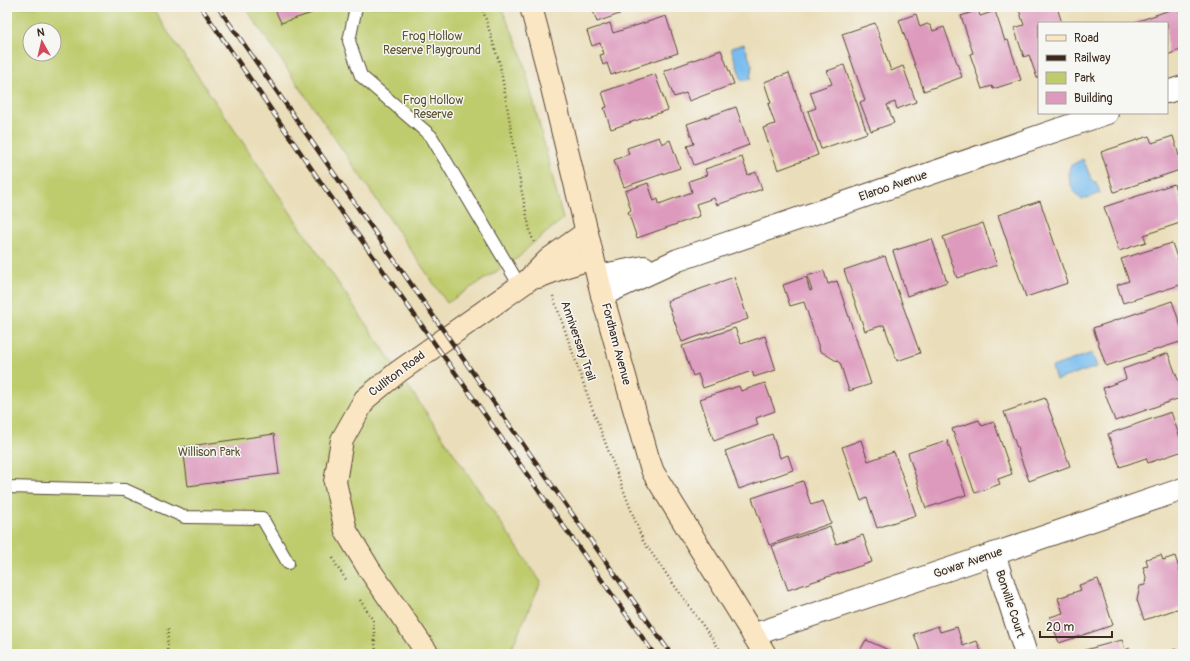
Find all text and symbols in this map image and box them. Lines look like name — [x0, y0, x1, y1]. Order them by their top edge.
north arrow — [22, 22, 62, 62]
legend — [1038, 22, 1168, 114]
text: N — [36, 26, 46, 40]
park label: Frog Hollow Reserve Playground — [383, 29, 481, 58]
text: Road — [1074, 31, 1099, 46]
text: Railway — [1074, 51, 1110, 66]
text: Park — [1074, 71, 1095, 86]
text: Building — [1074, 91, 1113, 106]
park label: Frog Hollow Reserve — [403, 93, 463, 122]
street label: Elaroo Avenue — [857, 167, 929, 205]
street label: Anniversary Trail — [557, 299, 599, 383]
street label: Fordham Avenue — [598, 301, 634, 387]
street label: Culliton Road — [366, 348, 428, 400]
park label: Willison Park — [178, 445, 240, 460]
street label: Gowar Avenue — [932, 544, 1004, 582]
street label: Bonville Court — [992, 568, 1028, 640]
scale bar — [1040, 613, 1112, 639]
text: 20 m — [1046, 620, 1075, 635]

